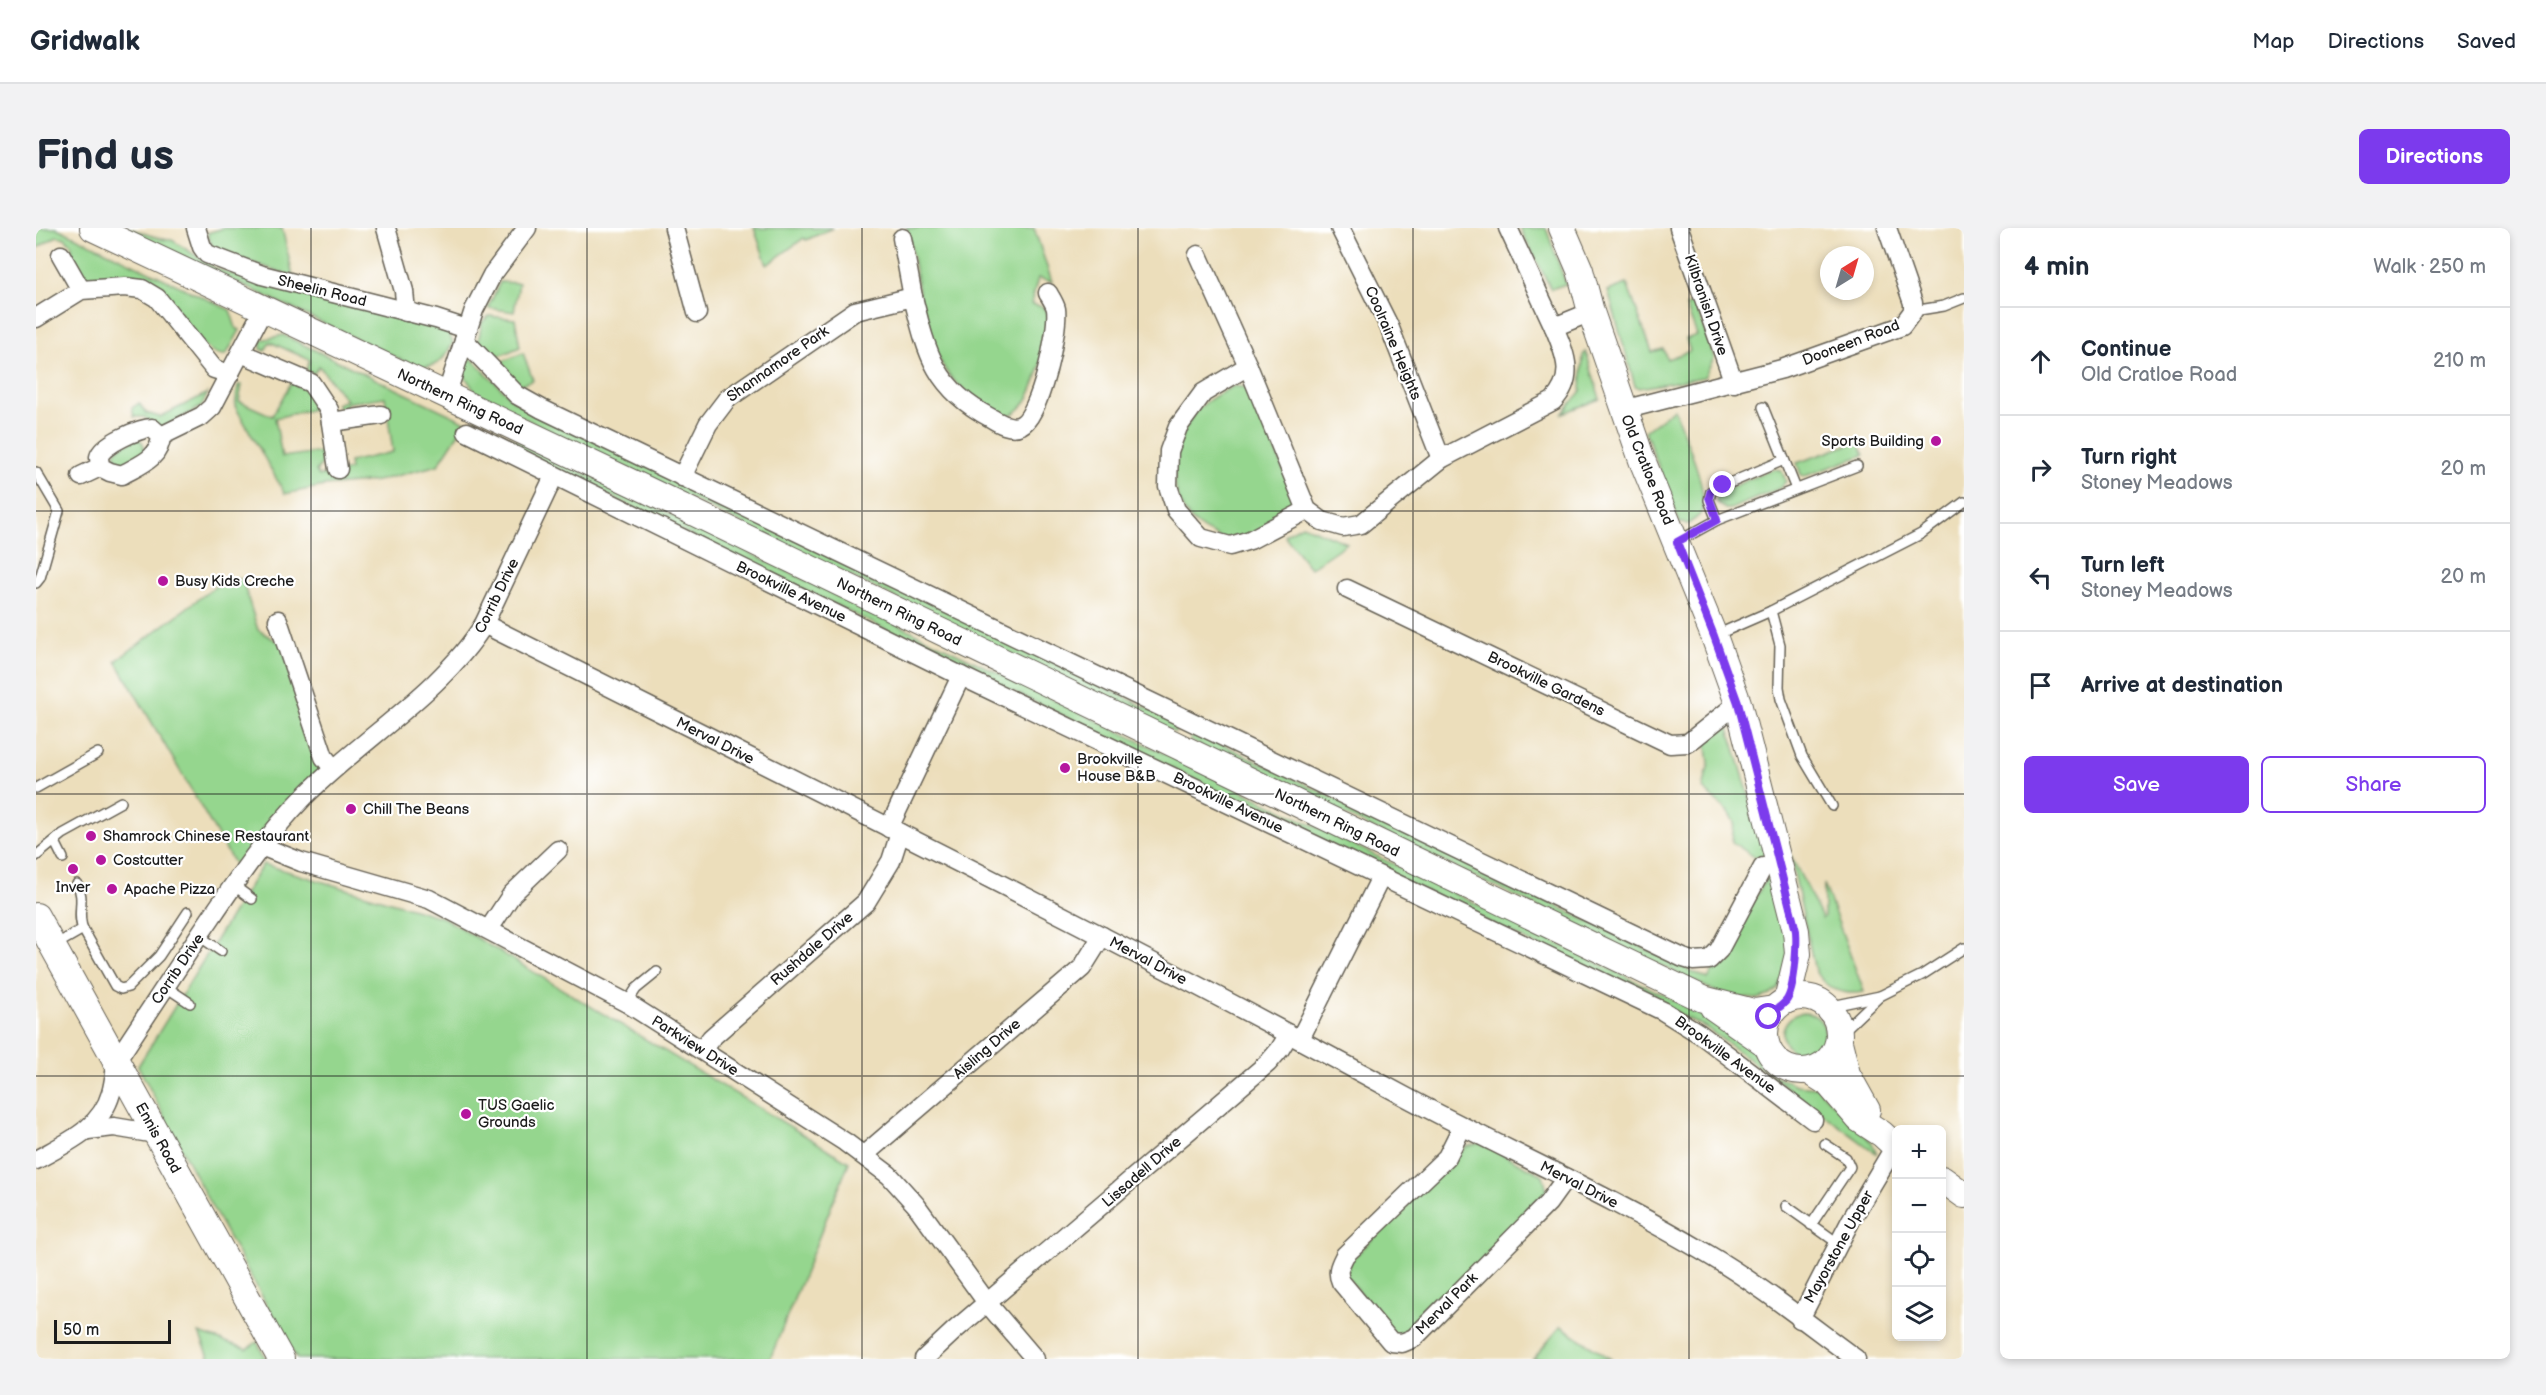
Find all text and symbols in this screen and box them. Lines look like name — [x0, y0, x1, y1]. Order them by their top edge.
text: Gridwalk — [30, 25, 140, 58]
text: Map — [2252, 29, 2295, 54]
text: Directions — [2328, 29, 2424, 54]
text: Saved — [2457, 29, 2516, 54]
button: Directions — [2359, 129, 2510, 184]
text: Find us — [36, 131, 174, 182]
north arrow — [1820, 246, 1874, 300]
street label: Kilbranish Drive — [1680, 252, 1732, 358]
text: 4 min — [2024, 252, 2089, 283]
text: Walk · 250 m — [2373, 255, 2486, 279]
street label: Sheelin Road — [276, 271, 368, 311]
street label: Coolraine Heights — [1360, 283, 1426, 403]
street label: Dooneen Road — [1800, 316, 1902, 370]
street label: Shannamore Park — [723, 321, 833, 406]
text: Continue — [2081, 336, 2171, 363]
icon: ahead — [2024, 345, 2057, 378]
text: 210 m — [2433, 349, 2486, 373]
text: Old Cratloe Road — [2081, 363, 2237, 387]
street label: Northern Ring Road — [394, 365, 526, 439]
street label: Old Cratloe Road — [1616, 412, 1678, 528]
place label: Sports Building — [1822, 432, 1924, 451]
marker: Sports Building — [1929, 434, 1943, 448]
text: Turn right — [2081, 444, 2177, 471]
icon: right — [2024, 453, 2057, 486]
text: 20 m — [2441, 457, 2486, 481]
route end — [1709, 471, 1735, 497]
text: Stoney Meadows — [2081, 471, 2233, 495]
text: Turn left — [2081, 552, 2165, 579]
street label: Corrib Drive — [471, 555, 523, 637]
street label: Brookville Avenue — [733, 557, 849, 627]
icon: left — [2024, 561, 2057, 594]
text: 20 m — [2441, 565, 2486, 589]
place label: Busy Kids Creche — [175, 572, 294, 591]
street label: Northern Ring Road — [833, 573, 965, 651]
marker: Busy Kids Creche — [156, 574, 170, 588]
text: Stoney Meadows — [2081, 579, 2233, 603]
street label: Brookville Gardens — [1484, 647, 1608, 721]
icon: arrive — [2024, 669, 2057, 702]
text: Arrive at destination — [2081, 672, 2283, 699]
street label: Merval Drive — [673, 713, 757, 769]
place label: Brookville House B&B — [1077, 750, 1156, 786]
button: Save — [2024, 756, 2249, 813]
button: Share — [2261, 756, 2486, 813]
marker: Brookville House B&B — [1058, 761, 1072, 775]
street label: Brookville Avenue — [1170, 768, 1286, 838]
street label: Northern Ring Road — [1271, 784, 1403, 862]
place label: Chill The Beans — [363, 800, 470, 819]
marker: Chill The Beans — [344, 802, 358, 816]
place label: Shamrock Chinese Restaurant — [103, 827, 310, 846]
marker: Shamrock Chinese Restaurant — [84, 829, 98, 843]
place label: Costcutter — [113, 851, 184, 870]
marker: Costcutter — [94, 853, 108, 867]
marker: Inver — [66, 862, 80, 876]
place label: Inver — [56, 878, 91, 897]
place label: Apache Pizza — [124, 880, 215, 899]
marker: Apache Pizza — [105, 882, 119, 896]
street label: Rushdale Drive — [767, 908, 857, 990]
street label: Corrib Drive — [147, 930, 209, 1008]
street label: Merval Drive — [1106, 933, 1190, 989]
route start — [1755, 1003, 1781, 1029]
street label: Parkview Drive — [648, 1012, 742, 1080]
street label: Brookville Avenue — [1671, 1012, 1779, 1098]
street label: Aisling Drive — [949, 1014, 1025, 1084]
place label: TUS Gaelic Grounds — [478, 1096, 555, 1132]
street label: Ennis Road — [131, 1099, 185, 1177]
marker: TUS Gaelic Grounds — [459, 1107, 473, 1121]
map controls — [1892, 1125, 1946, 1341]
button: + — [1892, 1125, 1946, 1179]
street label: Lissadell Drive — [1098, 1132, 1186, 1212]
street label: Merval Drive — [1537, 1157, 1621, 1213]
button: − — [1892, 1179, 1946, 1233]
street label: Mayorstone Upper — [1800, 1187, 1878, 1307]
button: locate — [1892, 1233, 1946, 1287]
street label: Merval Park — [1412, 1268, 1483, 1339]
button: layers — [1892, 1287, 1946, 1341]
scale bar — [54, 1317, 171, 1344]
text: 50 m — [63, 1321, 99, 1340]

